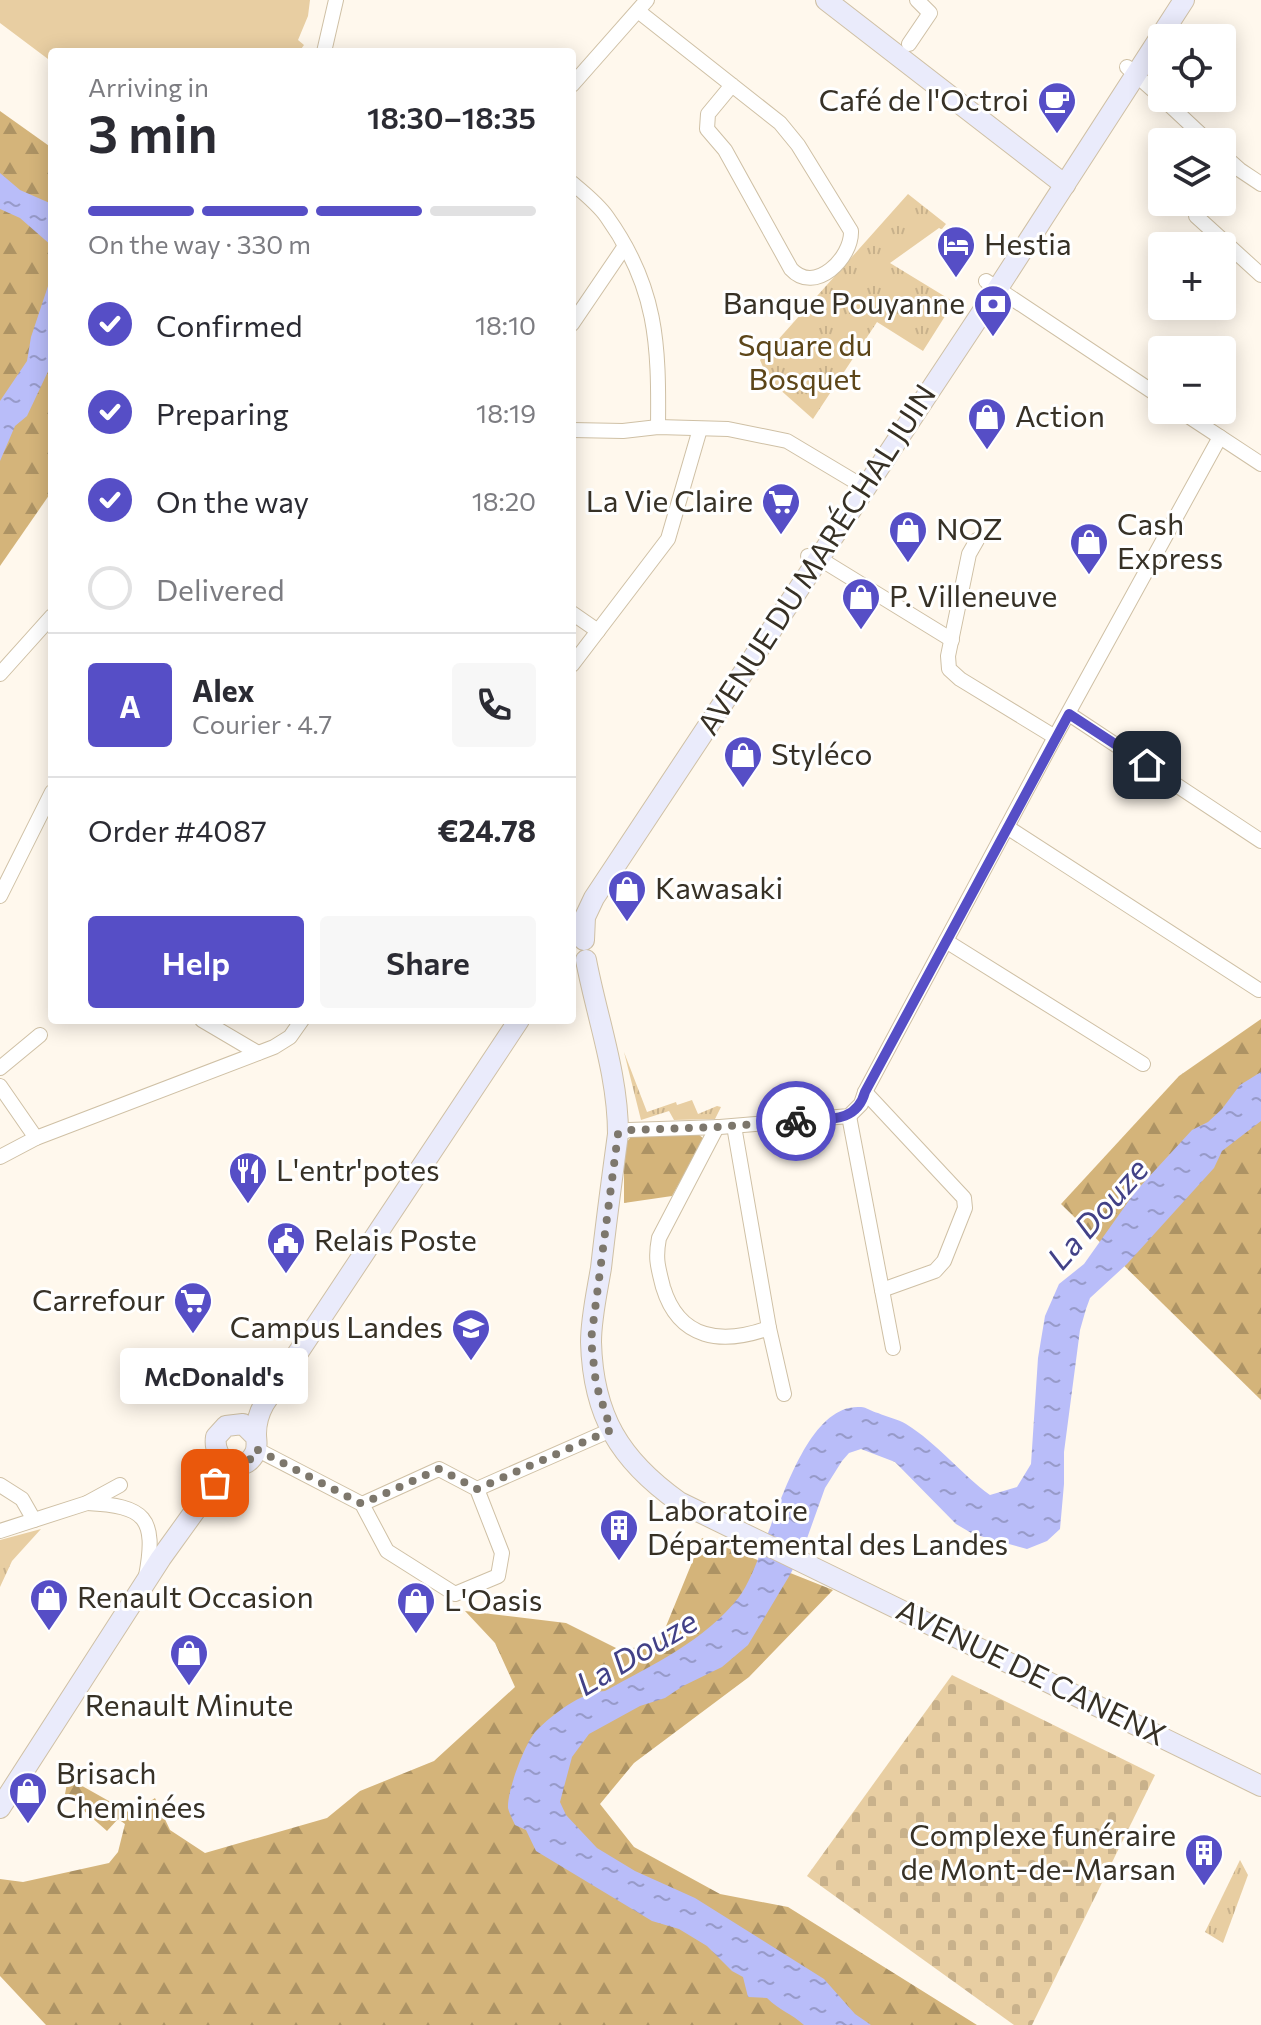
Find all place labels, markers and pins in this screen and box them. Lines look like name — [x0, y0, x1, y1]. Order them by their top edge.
place label: Café de l'Octroi — [819, 80, 1029, 117]
cafe icon: Café de l'Octroi — [1036, 80, 1078, 135]
hotel icon: Hestia — [935, 224, 977, 279]
place label: Hestia — [984, 224, 1072, 261]
place label: Banque Pouyanne — [723, 283, 965, 320]
bank icon: Banque Pouyanne — [972, 283, 1014, 338]
shop icon: Action — [966, 396, 1008, 451]
place label: Action — [1015, 396, 1105, 433]
place label: La Vie Claire — [586, 481, 753, 518]
supermarket icon: La Vie Claire — [760, 481, 802, 536]
place label: Cash Express — [1117, 504, 1223, 575]
shop icon: NOZ — [887, 509, 929, 564]
place label: NOZ — [936, 509, 1003, 546]
shop icon: Cash Express — [1068, 521, 1110, 576]
shop icon: P. Villeneuve — [840, 576, 882, 631]
place label: P. Villeneuve — [889, 576, 1057, 613]
pin — [1113, 731, 1181, 799]
shop icon: Styléco — [722, 734, 764, 789]
place label: Styléco — [771, 734, 872, 771]
shop icon: Kawasaki — [606, 868, 648, 923]
place label: Kawasaki — [655, 868, 783, 905]
restaurant icon: L'entr'potes — [227, 1150, 269, 1205]
place label: L'entr'potes — [276, 1150, 440, 1187]
public building icon: Relais Poste — [265, 1220, 307, 1275]
place label: Relais Poste — [314, 1220, 477, 1257]
place label: Carrefour — [32, 1280, 165, 1317]
supermarket icon: Carrefour — [172, 1280, 214, 1335]
place label: Campus Landes — [230, 1307, 443, 1344]
school or university icon: Campus Landes — [450, 1307, 492, 1362]
callout: McDonald's — [121, 1347, 309, 1403]
pin — [181, 1449, 249, 1517]
place label: Laboratoire Départemental des Landes — [647, 1490, 1008, 1561]
building icon: Laboratoire Départemental des Landes — [598, 1507, 640, 1562]
shop icon: Renault Occasion — [28, 1577, 70, 1632]
place label: Renault Occasion — [77, 1577, 314, 1614]
shop icon: L'Oasis — [395, 1580, 437, 1635]
place label: L'Oasis — [444, 1580, 542, 1617]
shop icon: Renault Minute — [168, 1632, 210, 1687]
place label: Renault Minute — [85, 1685, 293, 1722]
place label: Brisach Cheminées — [56, 1753, 206, 1824]
shop icon: Brisach Cheminées — [7, 1770, 49, 1825]
place label: Complexe funéraire de Mont-de-Marsan — [901, 1815, 1176, 1886]
building icon: Complexe funéraire de Mont-de-Marsan — [1183, 1832, 1225, 1887]

